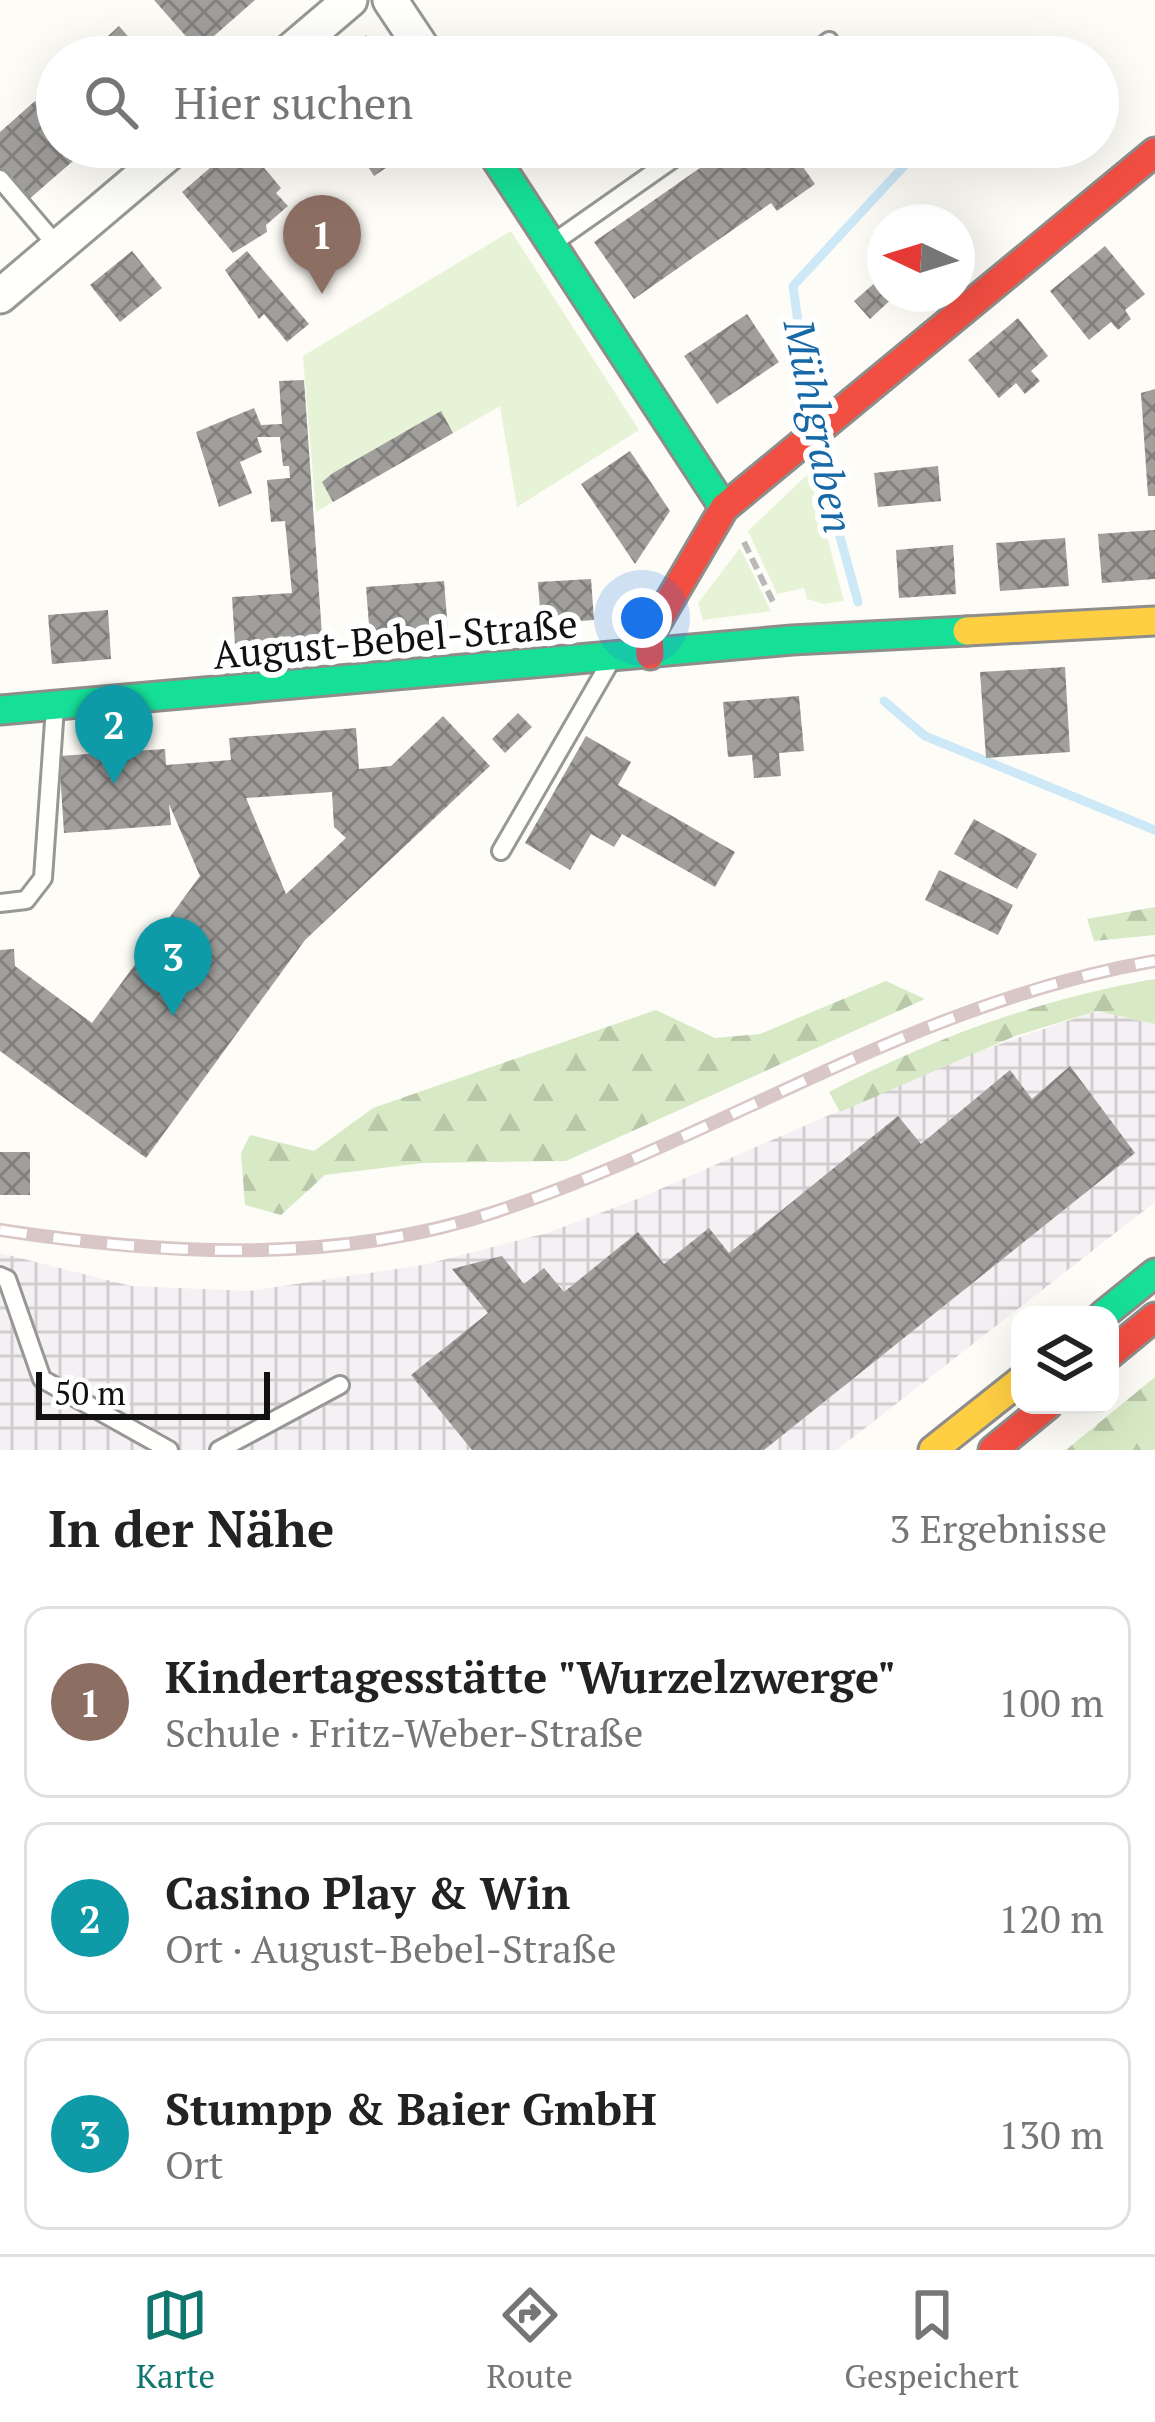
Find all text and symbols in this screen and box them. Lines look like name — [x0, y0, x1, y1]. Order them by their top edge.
search box — [36, 36, 1119, 168]
icon: search — [78, 69, 144, 135]
text: Hier suchen — [174, 72, 413, 132]
pin: 1 — [283, 195, 361, 294]
north arrow — [867, 204, 975, 312]
water label: Mühlgraben — [772, 313, 868, 538]
your location — [612, 588, 672, 648]
street label: August-Bebel-Straße — [211, 596, 579, 680]
pin: 2 — [75, 685, 153, 784]
pin: 3 — [134, 917, 212, 1016]
map controls — [1011, 1306, 1119, 1414]
button: layers — [1011, 1306, 1119, 1414]
scale bar — [36, 1366, 270, 1419]
text: 50 m — [54, 1371, 126, 1414]
text: In der Nähe — [48, 1494, 334, 1562]
text: 3 Ergebnisse — [889, 1502, 1107, 1554]
text: Kindertagesstätte "Wurzelzwerge" — [165, 1646, 896, 1706]
text: 1 — [79, 1676, 101, 1728]
text: 100 m — [999, 1676, 1104, 1728]
text: Schule · Fritz-Weber-Straße — [165, 1706, 643, 1758]
text: Casino Play & Win — [165, 1862, 570, 1922]
text: 2 — [79, 1892, 101, 1944]
text: 120 m — [999, 1892, 1104, 1944]
text: Ort · August-Bebel-Straße — [165, 1922, 617, 1974]
text: Stumpp & Baier GmbH — [165, 2078, 657, 2138]
text: 3 — [79, 2108, 101, 2160]
text: 130 m — [999, 2108, 1104, 2160]
text: Ort — [165, 2138, 223, 2190]
tab: Karte — [136, 2282, 215, 2397]
tab: Route — [486, 2282, 573, 2397]
tab: Gespeichert — [844, 2282, 1019, 2397]

